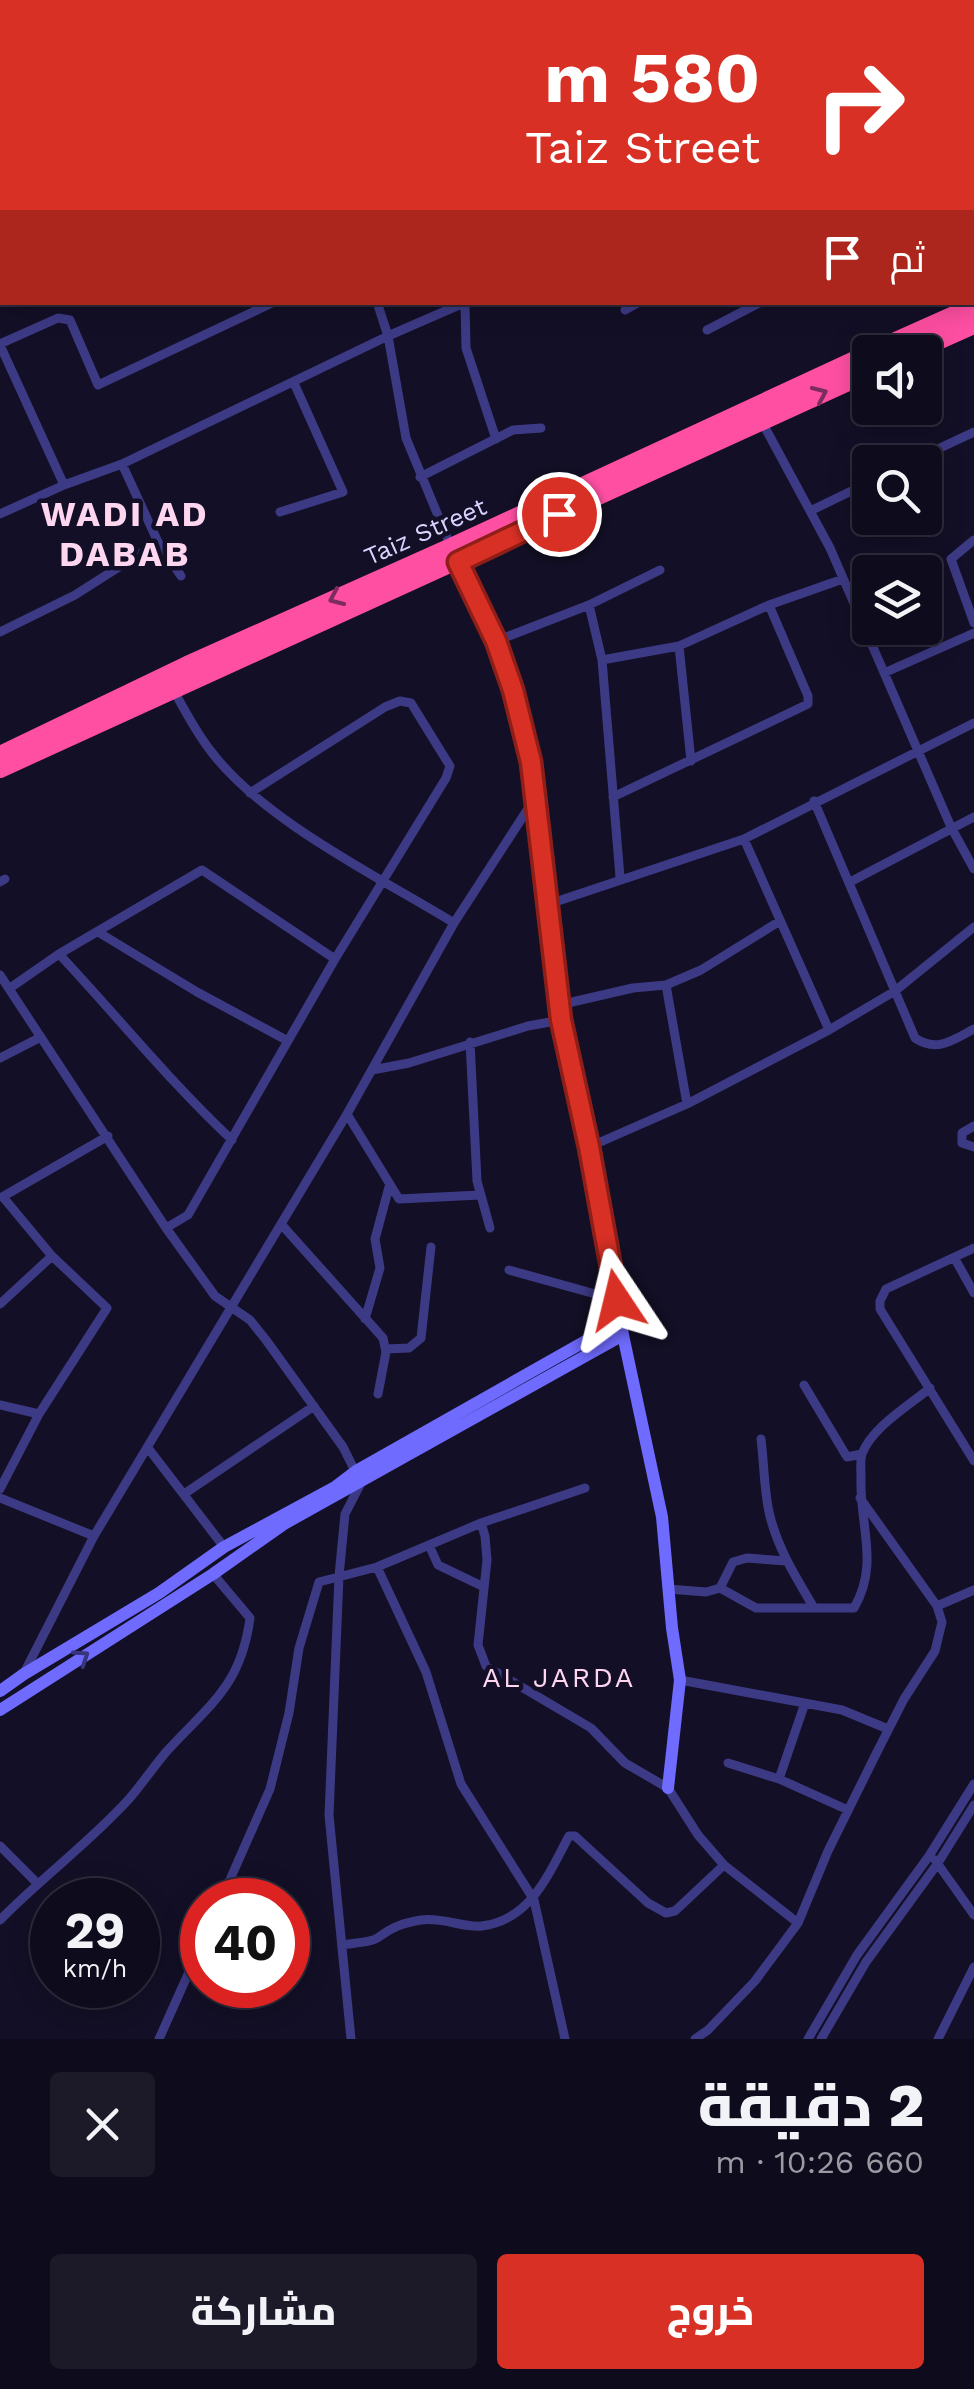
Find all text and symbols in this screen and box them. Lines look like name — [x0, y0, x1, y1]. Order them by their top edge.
text: 580 m — [544, 37, 760, 119]
icon: right — [795, 40, 925, 170]
text: Taiz Street — [525, 121, 760, 174]
icon: arrive — [815, 230, 870, 285]
text: ثم — [890, 237, 925, 281]
map controls — [852, 335, 942, 645]
button: sound — [852, 335, 942, 425]
one-way arrow — [810, 386, 828, 406]
button: search — [852, 445, 942, 535]
pin — [517, 472, 602, 557]
icon: arrive — [532, 487, 587, 542]
street label: Taiz Street — [360, 491, 491, 571]
district label: WADI AD DABAB — [41, 493, 209, 575]
button: layers — [852, 555, 942, 645]
one-way arrow — [328, 586, 346, 606]
position arrow — [565, 1248, 669, 1352]
one-way arrow — [71, 1650, 89, 1669]
district label: AL JARDA — [482, 1661, 636, 1694]
speed limit sign: 40 — [180, 1878, 310, 2008]
text: 29 — [65, 1901, 125, 1960]
text: km/h — [63, 1954, 127, 1983]
text: 2 دقيقة — [698, 2070, 924, 2141]
button: close — [50, 2072, 155, 2177]
text: 660 m · 10:26 — [715, 2143, 924, 2181]
button: مشاركة — [50, 2254, 477, 2369]
button: خروج — [497, 2254, 924, 2369]

